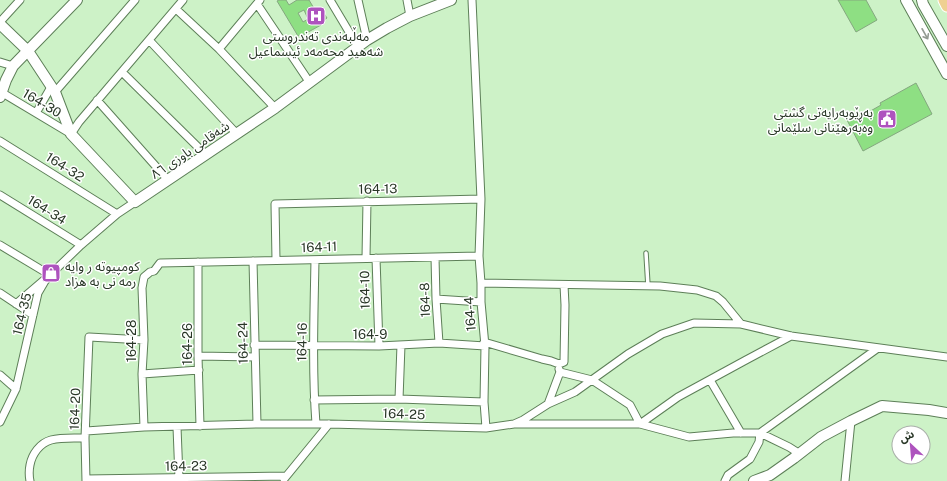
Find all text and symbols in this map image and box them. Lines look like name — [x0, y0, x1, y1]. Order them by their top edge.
hospital icon: مەڵبەندی تەندروستی شەهید محەمەد ئیسماعیل — [305, 5, 327, 27]
place label: مەڵبەندی تەندروستی شەهید محەمەد ئیسماعیل — [249, 27, 383, 60]
one-way arrow — [921, 28, 929, 40]
street label: 164-30 — [20, 86, 64, 120]
place label: بەڕێوبەرایەتی گشتی وەبەرهێنانی سلێمانی — [768, 105, 873, 136]
public building icon: بەڕێوبەرایەتی گشتی وەبەرهێنانی سلێمانی — [876, 108, 898, 130]
street label: شەقامی باوزی ٨٦ — [148, 118, 233, 183]
street label: 164-32 — [43, 149, 87, 185]
street label: 164-13 — [358, 181, 398, 197]
street label: 164-34 — [25, 192, 69, 228]
street label: 164-11 — [301, 239, 337, 255]
place label: کومپیوته ر وایه رمه نی به هزاد — [65, 259, 140, 290]
shop icon: کومپیوته ر وایه رمه نی به هزاد — [40, 262, 62, 284]
street label: 164-10 — [357, 270, 373, 309]
street label: 164-8 — [417, 282, 433, 318]
street label: 164-35 — [10, 291, 34, 337]
street label: 164-4 — [461, 296, 479, 332]
street label: 164-28 — [124, 320, 139, 362]
street label: 164-24 — [235, 322, 251, 364]
street label: 164-16 — [294, 322, 310, 362]
street label: 164-26 — [180, 323, 195, 365]
street label: 164-9 — [353, 327, 387, 342]
street label: 164-20 — [67, 388, 83, 430]
street label: 164-25 — [382, 406, 426, 422]
north arrow — [891, 425, 931, 465]
text: ش — [897, 427, 916, 446]
street label: 164-23 — [165, 458, 207, 474]

